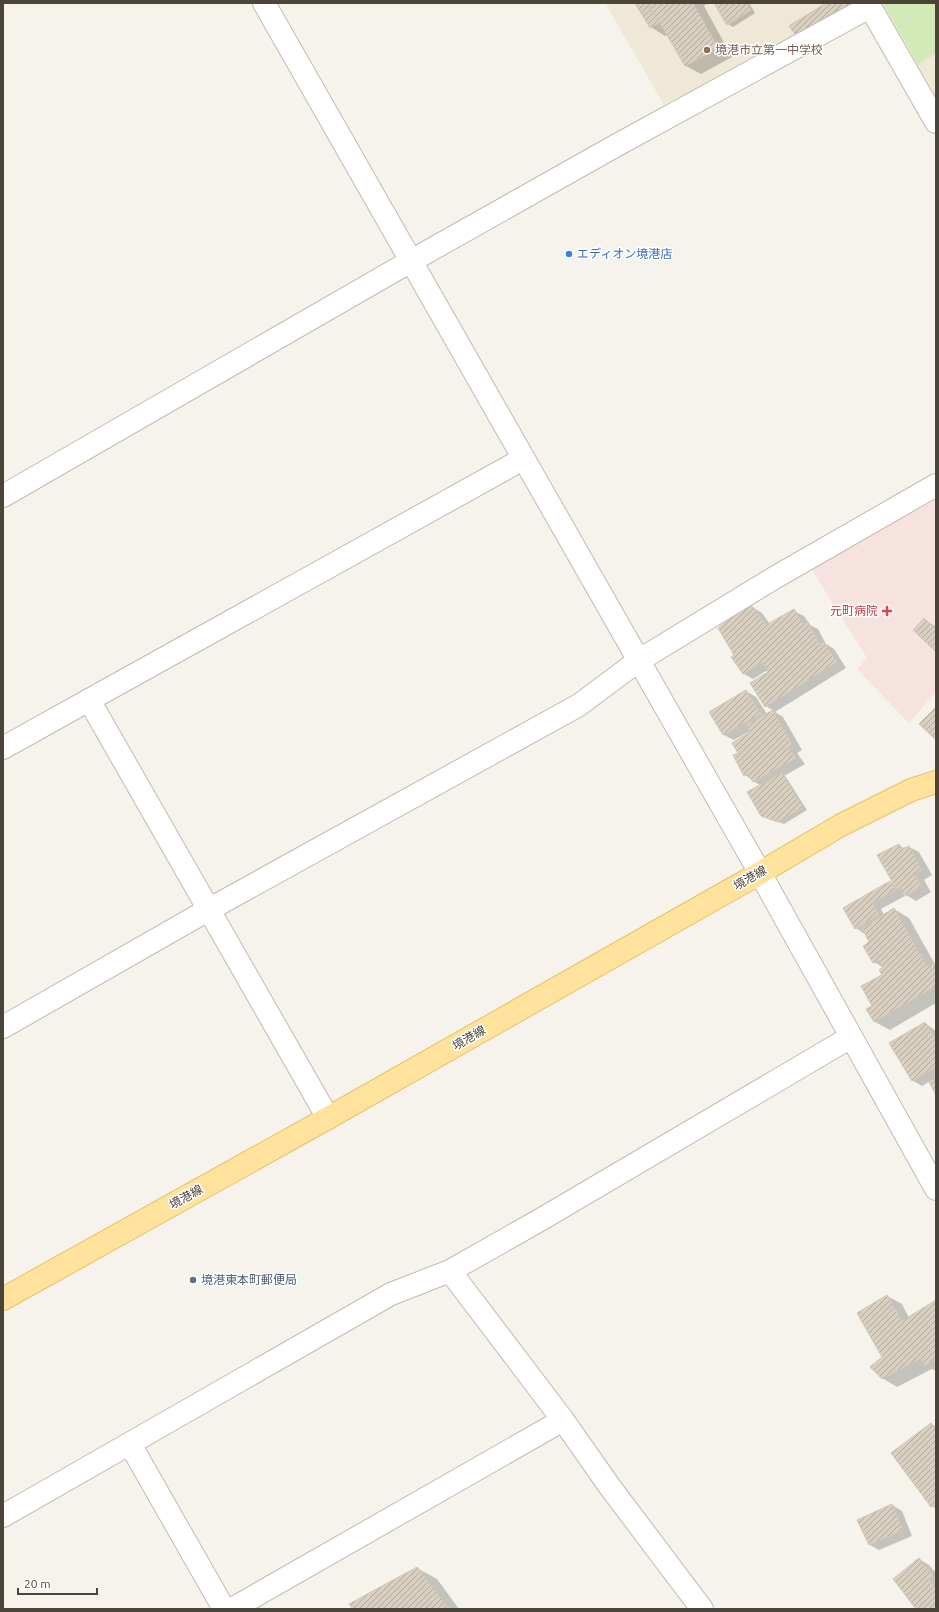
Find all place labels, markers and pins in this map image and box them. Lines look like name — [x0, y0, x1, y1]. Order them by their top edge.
place label: 境港市立第一中学校 — [715, 43, 823, 56]
marker: 境港市立第一中学校 — [702, 45, 712, 55]
place label: エディオン境港店 — [577, 247, 672, 260]
marker: エディオン境港店 — [564, 249, 574, 259]
place label: 元町病院 — [830, 604, 878, 617]
marker: 元町病院 — [881, 605, 893, 617]
place label: 境港東本町郵便局 — [201, 1273, 297, 1286]
marker: 境港東本町郵便局 — [188, 1275, 198, 1285]

